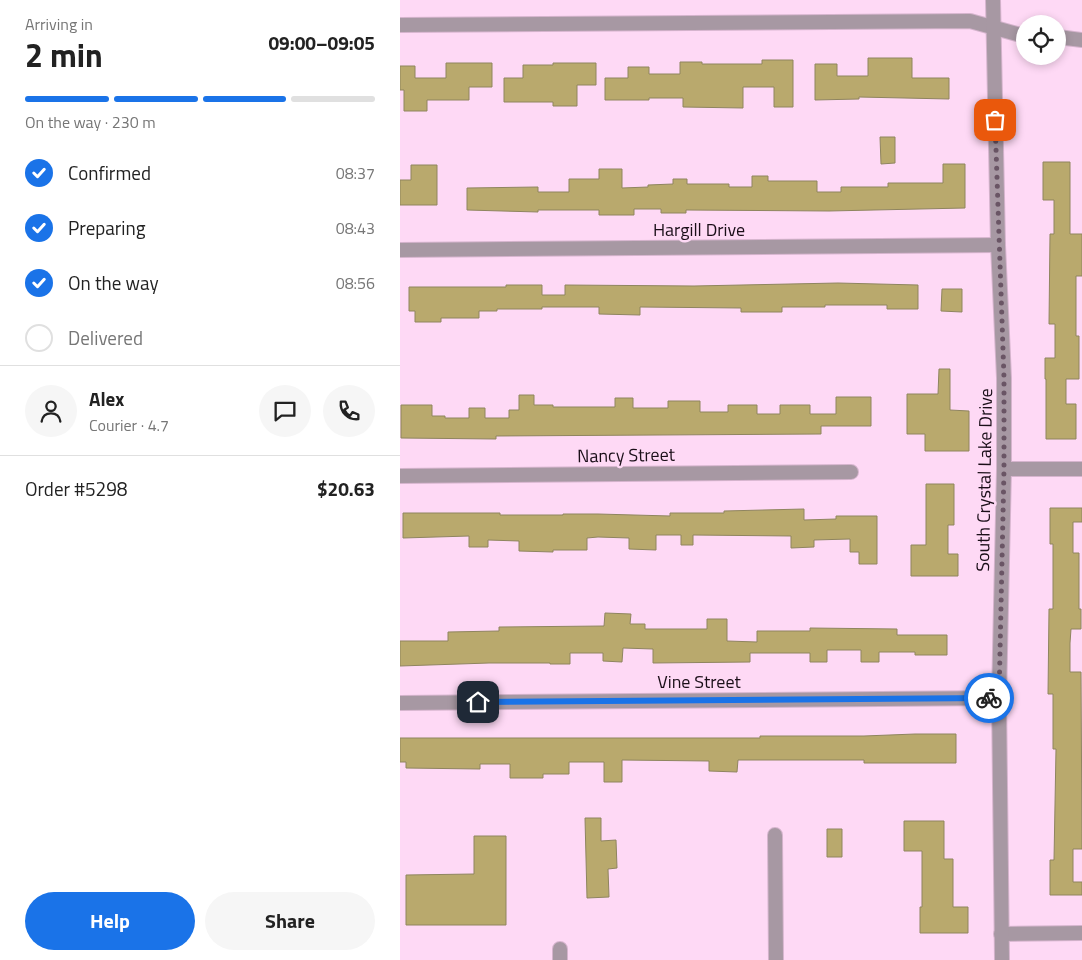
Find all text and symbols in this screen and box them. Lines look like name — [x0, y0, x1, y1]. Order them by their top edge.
text: Arriving in — [25, 12, 93, 36]
map controls — [1016, 15, 1066, 65]
button: locate — [1016, 15, 1066, 65]
text: 09:00–09:05 — [268, 28, 375, 57]
text: 2 min — [25, 31, 103, 79]
pin — [974, 99, 1016, 141]
icon: bag — [981, 106, 1009, 134]
text: On the way · 230 m — [25, 110, 156, 134]
text: Confirmed — [68, 158, 151, 187]
icon: check — [25, 159, 53, 187]
text: 08:37 — [336, 161, 375, 185]
text: Preparing — [68, 213, 145, 242]
icon: check — [25, 214, 53, 242]
text: 08:43 — [336, 216, 375, 240]
street label: Hargill Drive — [653, 216, 745, 243]
text: On the way — [68, 268, 159, 297]
icon: check — [25, 269, 53, 297]
text: 08:56 — [336, 271, 375, 295]
text: Delivered — [68, 323, 143, 352]
text: Alex — [89, 384, 124, 413]
button: person — [25, 385, 77, 437]
button: chat — [259, 385, 311, 437]
button: phone — [323, 385, 375, 437]
street label: South Crystal Lake Drive — [969, 388, 999, 572]
text: Courier · 4.7 — [89, 413, 169, 437]
street label: Nancy Street — [577, 441, 676, 469]
text: Order #5298 — [25, 474, 127, 503]
text: $20.63 — [317, 474, 375, 503]
street label: Vine Street — [657, 668, 741, 695]
courier — [964, 673, 1014, 723]
pin — [457, 681, 499, 723]
icon: bike — [975, 684, 1003, 712]
icon: home — [464, 688, 492, 716]
button: Help — [25, 892, 195, 950]
button: Share — [205, 892, 375, 950]

